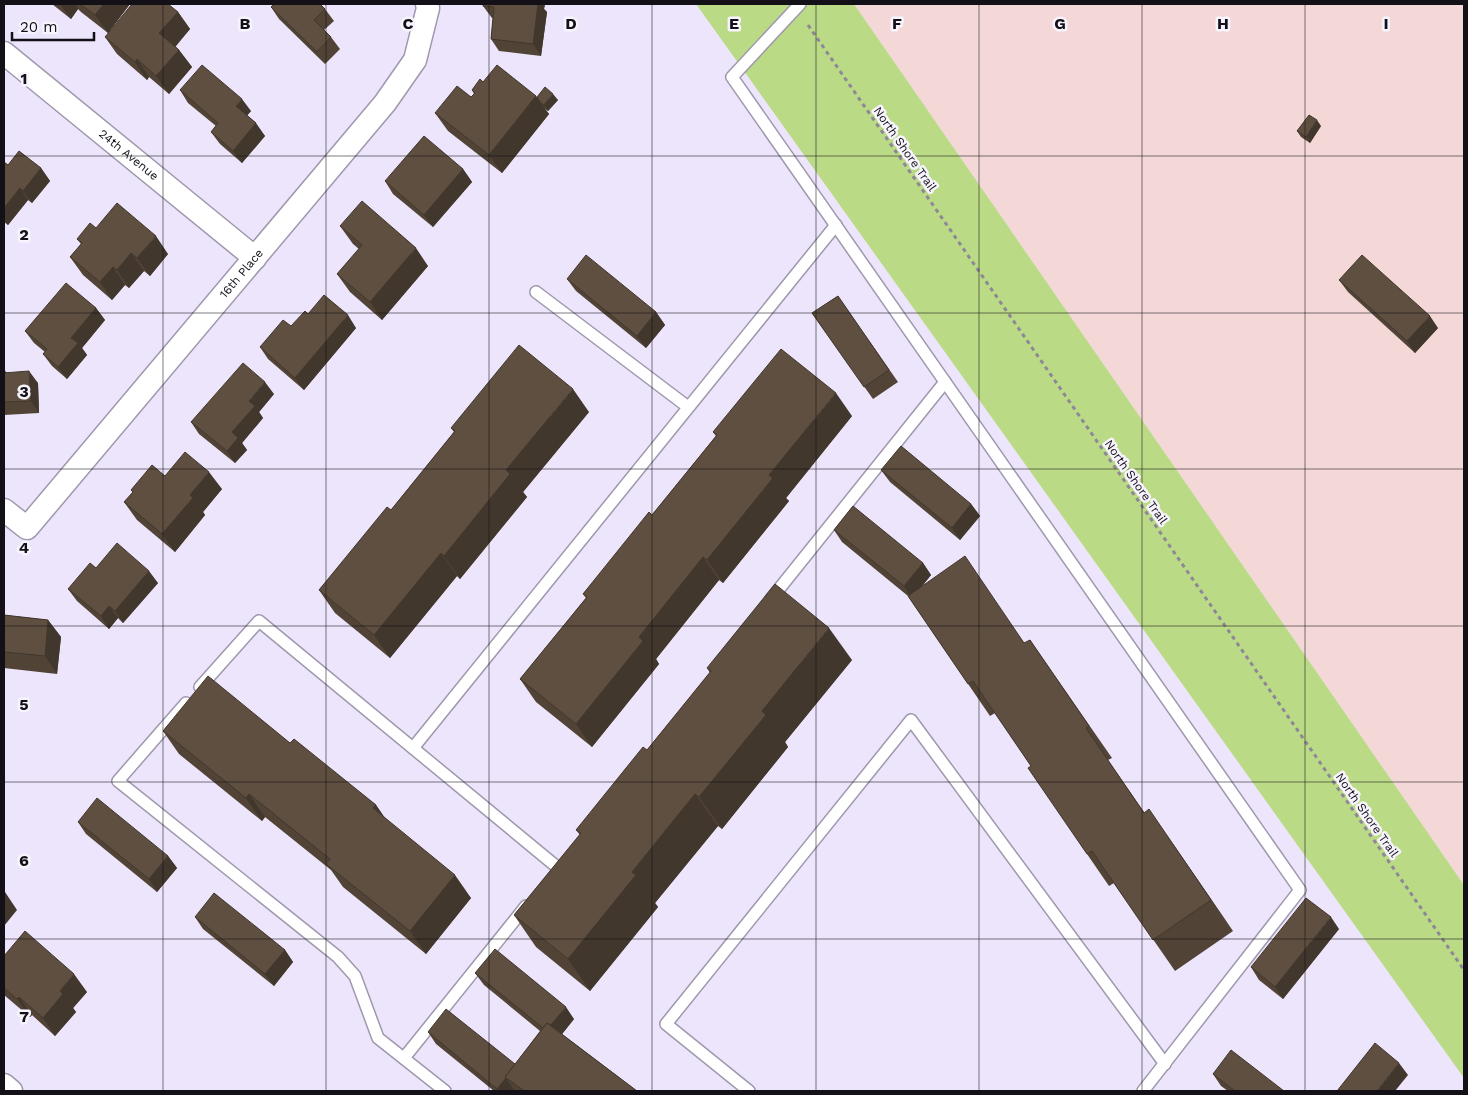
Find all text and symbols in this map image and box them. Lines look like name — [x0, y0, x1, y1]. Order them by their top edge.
scale bar — [12, 10, 95, 42]
text: B — [240, 14, 251, 33]
text: C — [403, 14, 414, 33]
text: D — [565, 14, 577, 33]
text: E — [729, 14, 739, 33]
text: F — [892, 14, 902, 33]
text: G — [1054, 14, 1066, 33]
text: H — [1217, 14, 1229, 33]
text: I — [1383, 14, 1389, 33]
text: 20 m — [20, 18, 58, 36]
text: 1 — [21, 69, 27, 88]
street label: North Shore Trail — [871, 104, 939, 194]
street label: 24th Avenue — [96, 126, 161, 183]
text: 2 — [19, 225, 29, 244]
street label: 16th Place — [217, 246, 266, 301]
text: 3 — [19, 382, 29, 401]
street label: North Shore Trail — [1102, 437, 1170, 527]
text: 4 — [19, 538, 29, 557]
text: 5 — [19, 695, 29, 714]
street label: North Shore Trail — [1333, 770, 1401, 860]
text: 6 — [19, 851, 29, 870]
text: 7 — [19, 1007, 29, 1026]

